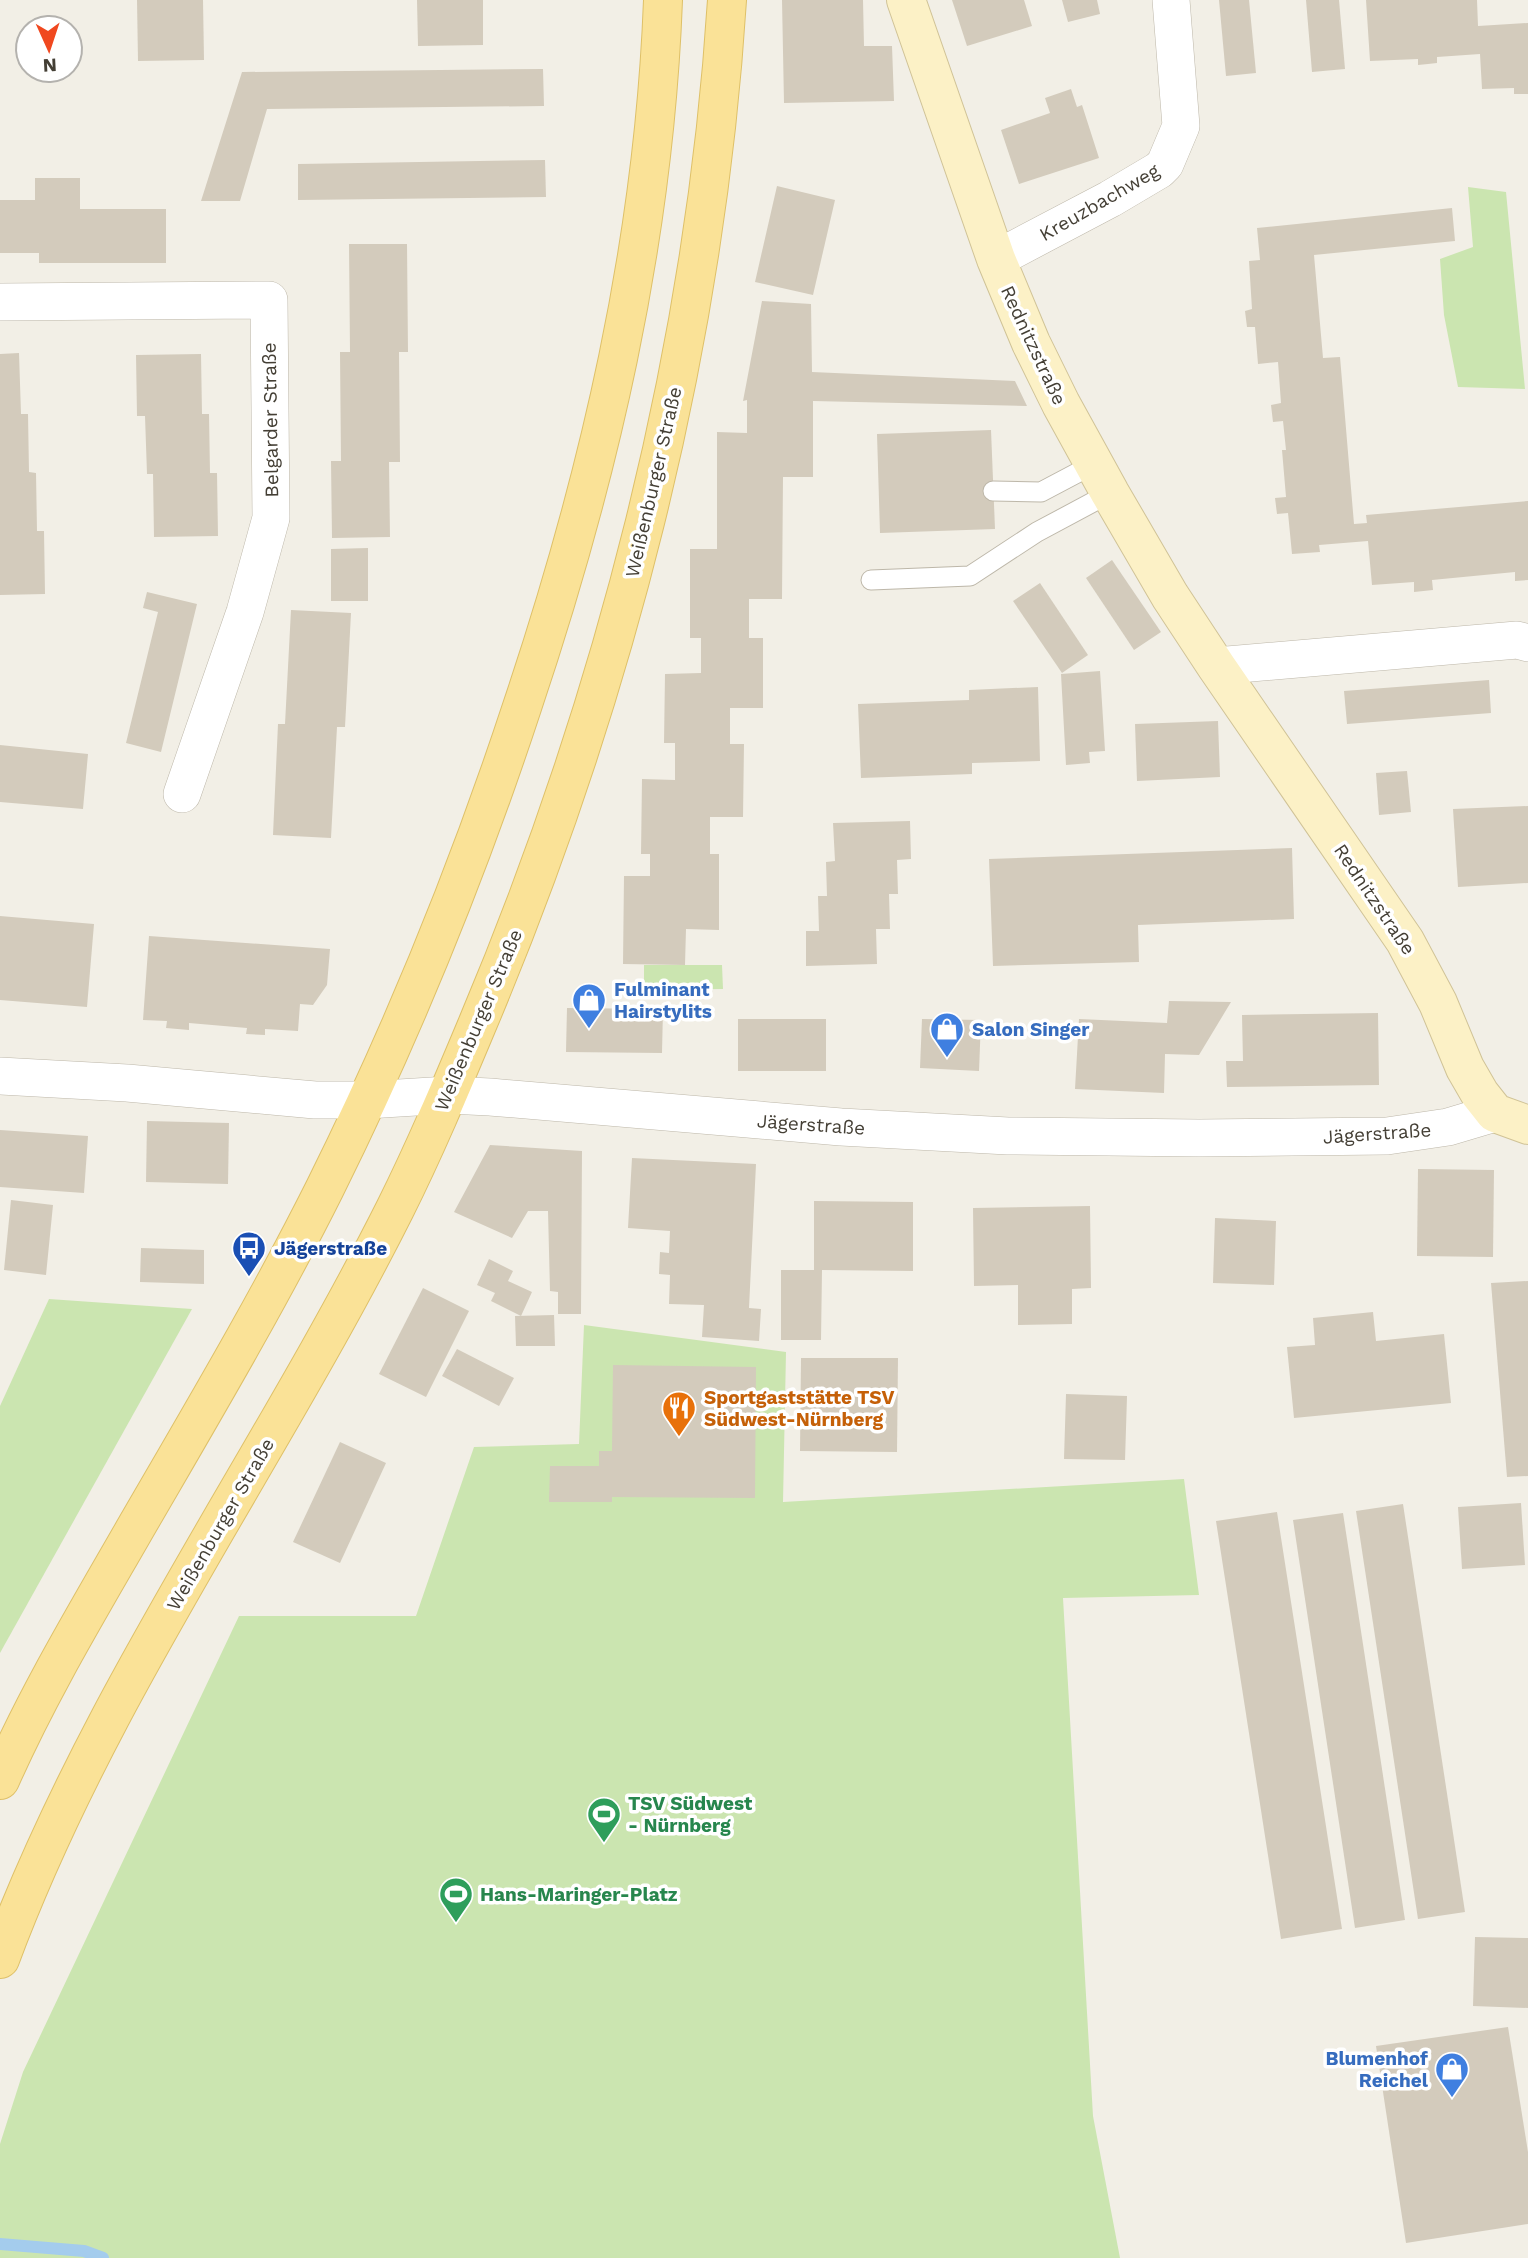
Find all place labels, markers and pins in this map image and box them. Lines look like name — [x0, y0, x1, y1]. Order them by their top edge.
place label: Fulminant Hairstylits — [614, 978, 712, 1023]
shop icon: Fulminant Hairstylits — [570, 981, 608, 1030]
shop icon: Salon Singer — [928, 1010, 966, 1059]
place label: Salon Singer — [972, 1018, 1090, 1041]
bus stop icon: Jägerstraße — [230, 1229, 268, 1278]
place label: Jägerstraße — [274, 1237, 387, 1260]
place label: Sportgaststätte TSV Südwest-Nürnberg — [704, 1386, 894, 1431]
restaurant icon: Sportgaststätte TSV Südwest-Nürnberg — [660, 1389, 698, 1438]
place label: TSV Südwest - Nürnberg — [628, 1792, 753, 1837]
sports icon: TSV Südwest - Nürnberg — [585, 1795, 623, 1844]
sports icon: Hans-Maringer-Platz — [437, 1875, 475, 1924]
place label: Hans-Maringer-Platz — [480, 1883, 678, 1906]
place label: Blumenhof Reichel — [1325, 2047, 1429, 2092]
shop icon: Blumenhof Reichel — [1433, 2050, 1471, 2099]

